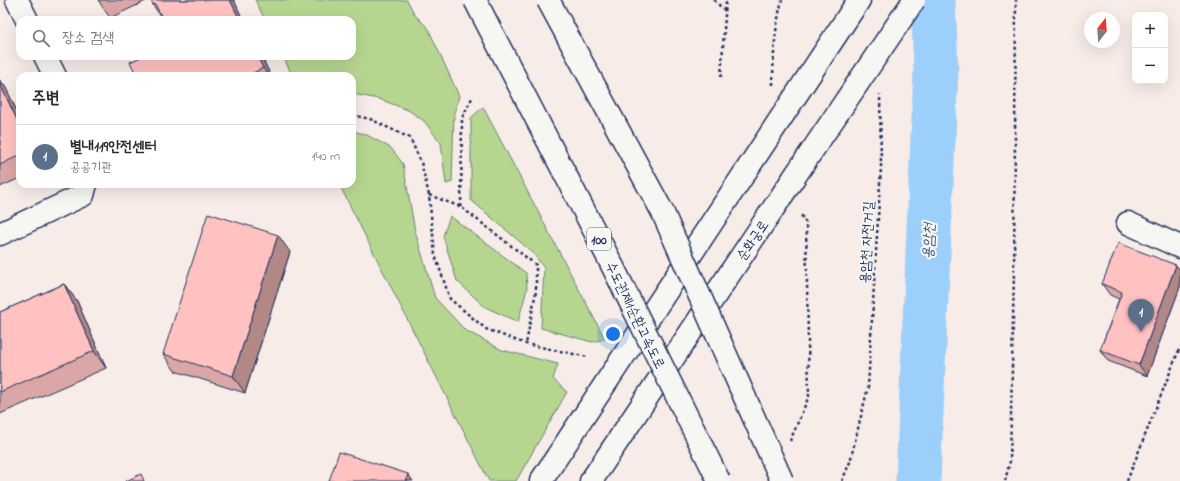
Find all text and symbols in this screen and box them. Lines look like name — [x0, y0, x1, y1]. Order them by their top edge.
north arrow — [1084, 12, 1120, 48]
map controls — [1132, 12, 1168, 84]
button: + — [1132, 12, 1168, 48]
search box — [16, 16, 356, 60]
icon: search — [30, 27, 52, 49]
text: 장소 검색 — [62, 27, 114, 49]
button: − — [1132, 48, 1168, 84]
text: 주변 — [32, 86, 59, 111]
text: 별내119안전센터 — [70, 136, 156, 158]
text: 1 — [43, 147, 47, 166]
text: 140 m — [312, 147, 340, 166]
text: 공공기관 — [70, 158, 112, 177]
street label: 용암천 자전거길 — [855, 200, 880, 284]
street label: 순화궁로 — [732, 216, 775, 265]
water label: 용암천 — [917, 220, 941, 260]
road number: 100 — [587, 228, 611, 250]
street label: 수도권제1순환고속도로 — [600, 258, 670, 373]
pin: 1 — [1128, 299, 1154, 332]
your location — [603, 324, 623, 344]

